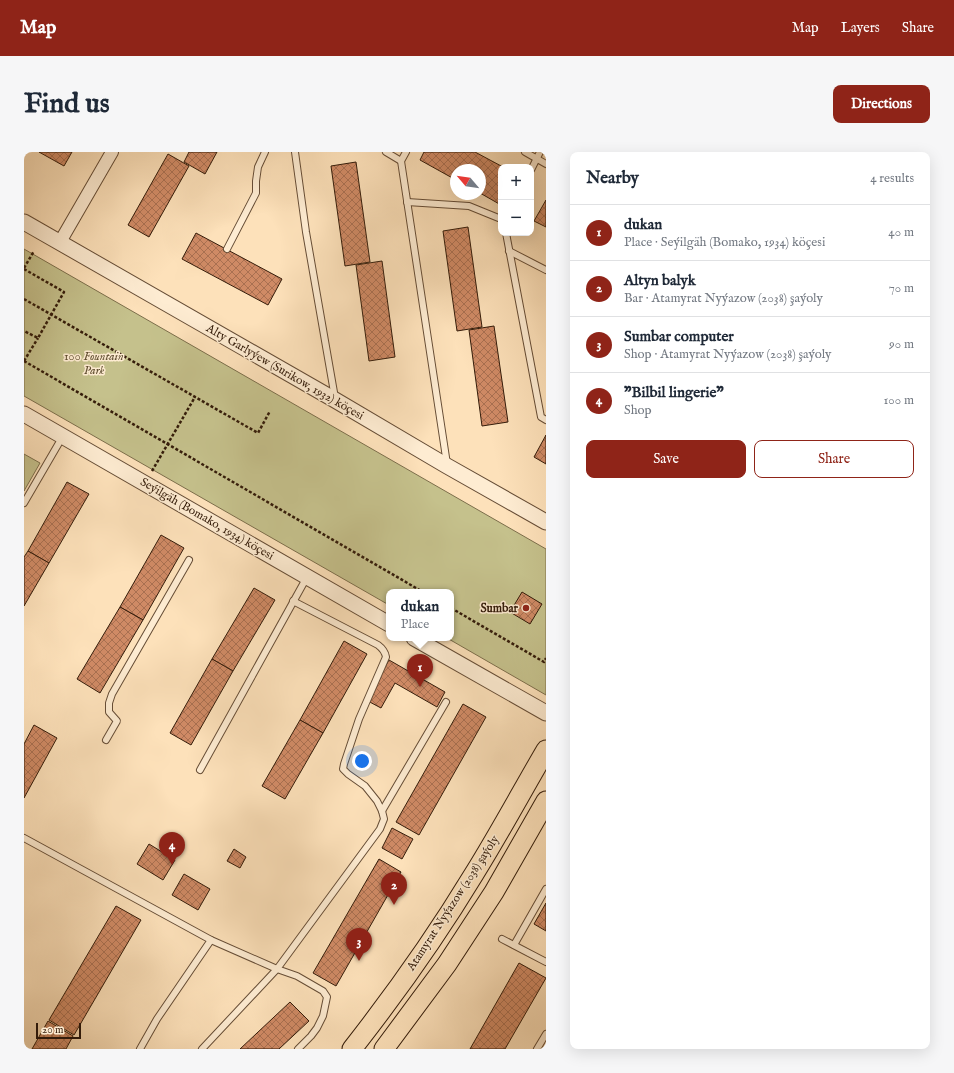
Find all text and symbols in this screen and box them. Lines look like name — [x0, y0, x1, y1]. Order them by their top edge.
text: Map — [20, 16, 56, 40]
text: Map — [792, 19, 819, 37]
text: Layers — [841, 19, 880, 37]
text: Share — [902, 19, 934, 37]
button: Directions — [833, 85, 930, 123]
text: Find us — [24, 87, 110, 122]
north arrow — [450, 164, 486, 200]
map controls — [498, 164, 534, 236]
button: + — [498, 164, 534, 200]
text: Nearby — [586, 168, 639, 189]
text: 4 results — [870, 170, 914, 187]
button: − — [498, 200, 534, 236]
text: dukan — [624, 215, 662, 234]
text: 1 — [597, 224, 601, 241]
text: 40 m — [888, 224, 914, 241]
text: Place · Seýilgäh (Bomako, 1934) köçesi — [624, 234, 825, 251]
text: Altyn balyk — [624, 271, 696, 290]
text: 2 — [596, 280, 602, 297]
text: 70 m — [889, 280, 914, 297]
text: Bar · Atamyrat Nyýazow (2038) şaýoly — [624, 290, 823, 307]
street label: Alty Garlyýew (Surikow, 1932) köçesi — [203, 320, 366, 423]
text: Sumbar computer — [624, 327, 734, 346]
text: 3 — [597, 336, 601, 353]
text: 90 m — [889, 336, 914, 353]
text: Shop · Atamyrat Nyýazow (2038) şaýoly — [624, 346, 832, 363]
park label: 100 Fountain Park — [64, 349, 124, 378]
text: "Bilbil lingerie" — [624, 383, 724, 402]
text: 4 — [596, 392, 602, 409]
text: 100 m — [884, 392, 914, 409]
text: Shop — [624, 402, 652, 419]
button: Save — [586, 440, 746, 478]
button: Share — [754, 440, 914, 478]
street label: Seýilgäh (Bomako, 1934) köçesi — [137, 475, 277, 563]
popup — [386, 589, 454, 641]
text: dukan — [401, 597, 439, 616]
place label: Sumbar — [480, 601, 519, 616]
marker: Sumbar — [521, 603, 531, 613]
text: Place — [401, 616, 429, 633]
pin: 1 — [407, 654, 433, 687]
your location — [352, 751, 372, 771]
pin: 4 — [159, 832, 185, 865]
street label: Atamyrat Nyýazow (2038) şaýoly — [403, 833, 502, 974]
pin: 2 — [381, 872, 407, 905]
pin: 3 — [346, 928, 372, 961]
scale bar — [36, 1021, 81, 1040]
text: 20 m — [42, 1023, 63, 1037]

